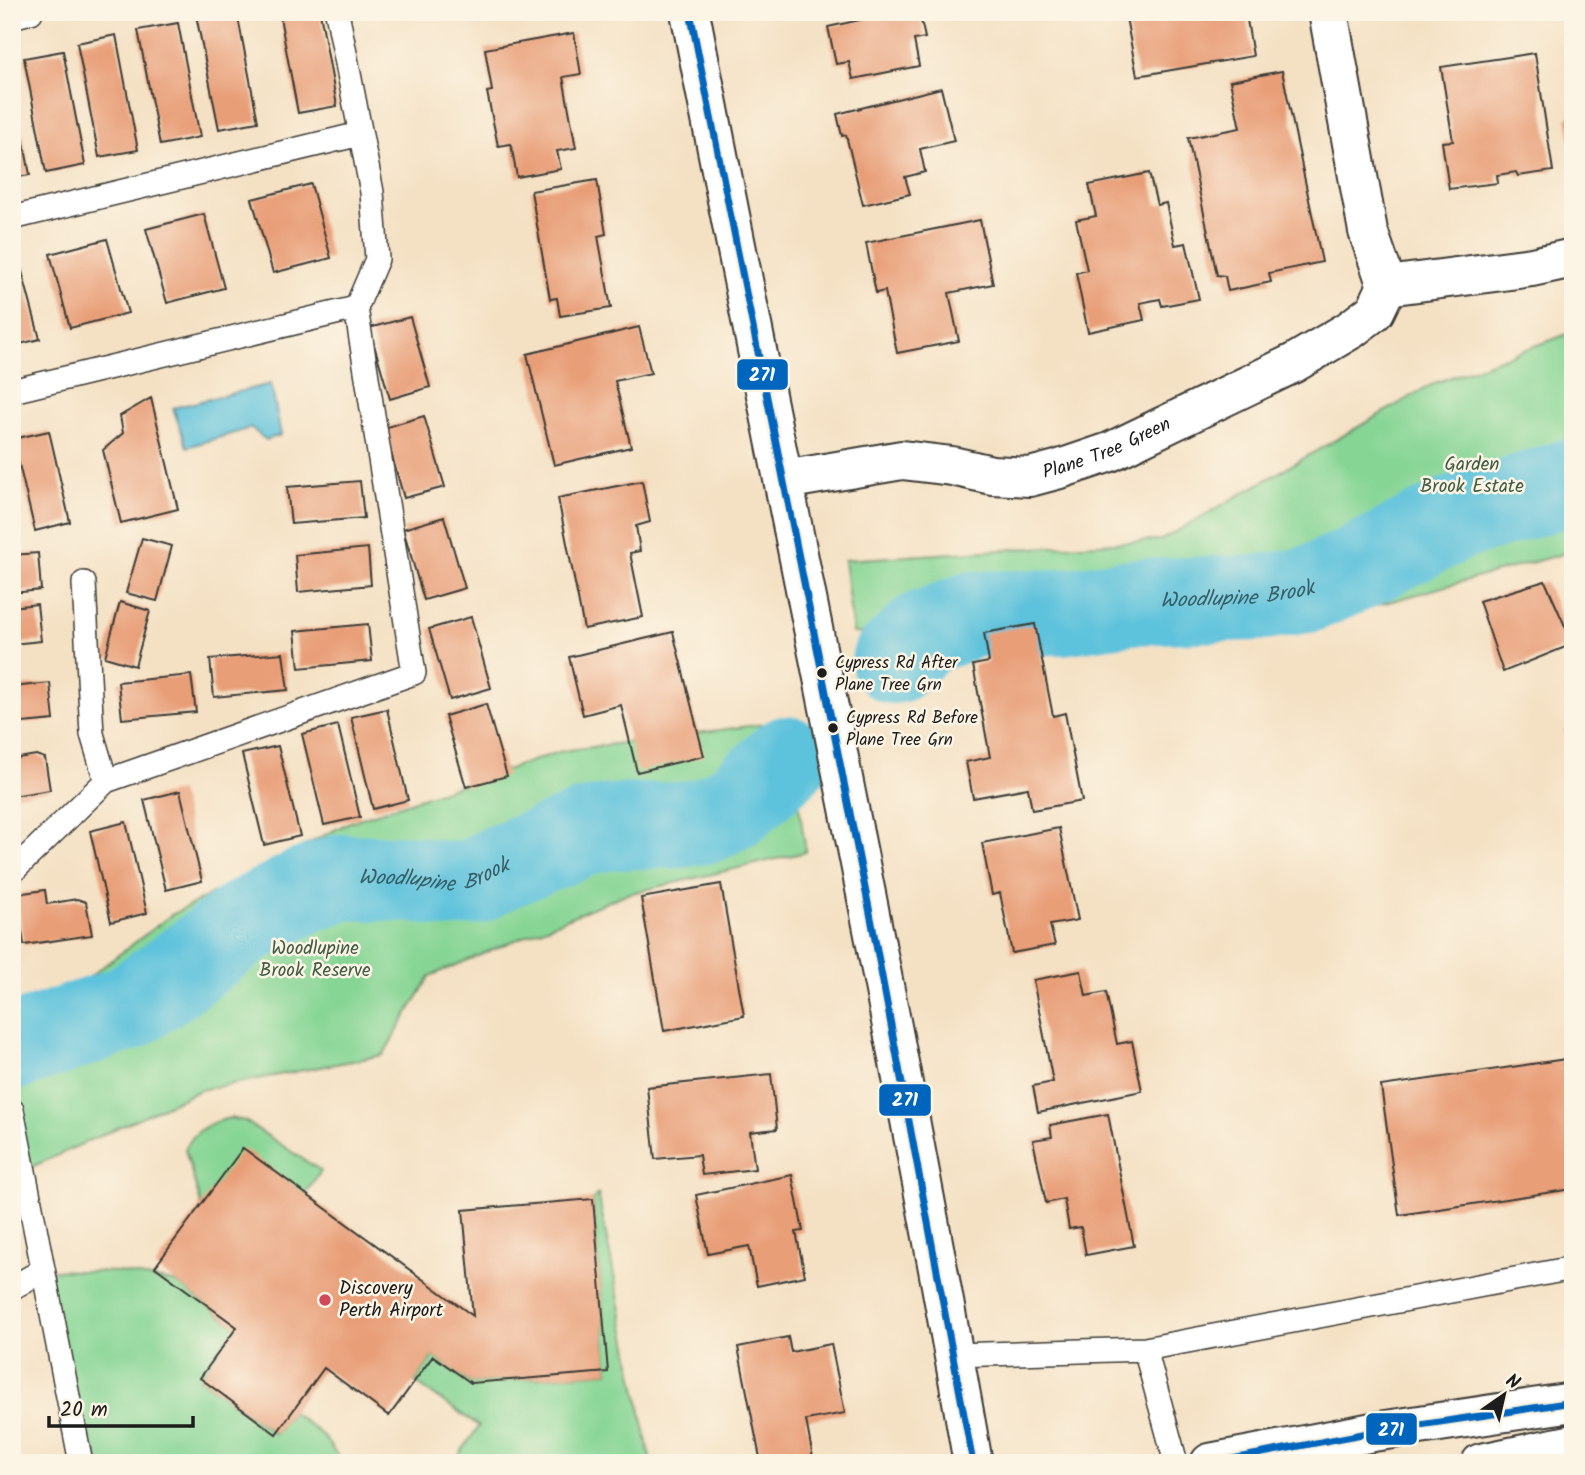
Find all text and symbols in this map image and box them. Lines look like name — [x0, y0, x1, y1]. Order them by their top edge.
line badge: 271 — [736, 358, 789, 391]
text: 271 — [749, 361, 775, 391]
street label: Plane Tree Green — [1039, 410, 1176, 488]
park label: Garden Brook Estate — [1420, 450, 1524, 502]
water label: Woodlupine Brook — [1160, 571, 1323, 618]
place label: Cypress Rd After Plane Tree Grn — [835, 650, 959, 699]
marker: Cypress Rd After Plane Tree Grn — [815, 666, 829, 680]
place label: Cypress Rd Before Plane Tree Grn — [846, 705, 978, 754]
marker: Cypress Rd Before Plane Tree Grn — [826, 721, 840, 735]
water label: Woodlupine Brook — [358, 848, 517, 902]
park label: Woodlupine Brook Reserve — [259, 934, 371, 986]
line badge: 271 — [878, 1083, 932, 1117]
text: 271 — [892, 1086, 918, 1116]
place label: Discovery Perth Airport — [339, 1274, 444, 1326]
marker: Discovery Perth Airport — [317, 1292, 333, 1308]
north arrow — [1470, 1360, 1540, 1430]
text: N — [1499, 1367, 1526, 1398]
scale bar — [49, 1384, 192, 1428]
text: 20 m — [60, 1394, 108, 1427]
line badge: 271 — [1365, 1412, 1418, 1446]
text: 271 — [1378, 1416, 1404, 1446]

